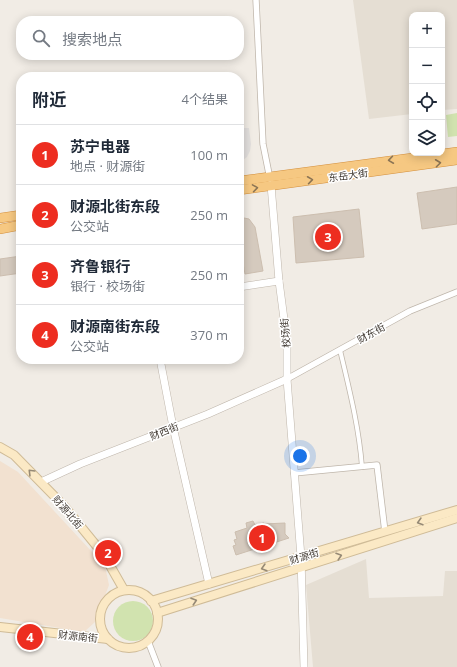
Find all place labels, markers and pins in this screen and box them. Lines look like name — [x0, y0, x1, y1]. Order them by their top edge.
pin: 3 — [315, 222, 341, 252]
pin: 1 — [249, 523, 275, 553]
pin: 2 — [95, 538, 121, 568]
pin: 4 — [17, 622, 43, 652]

